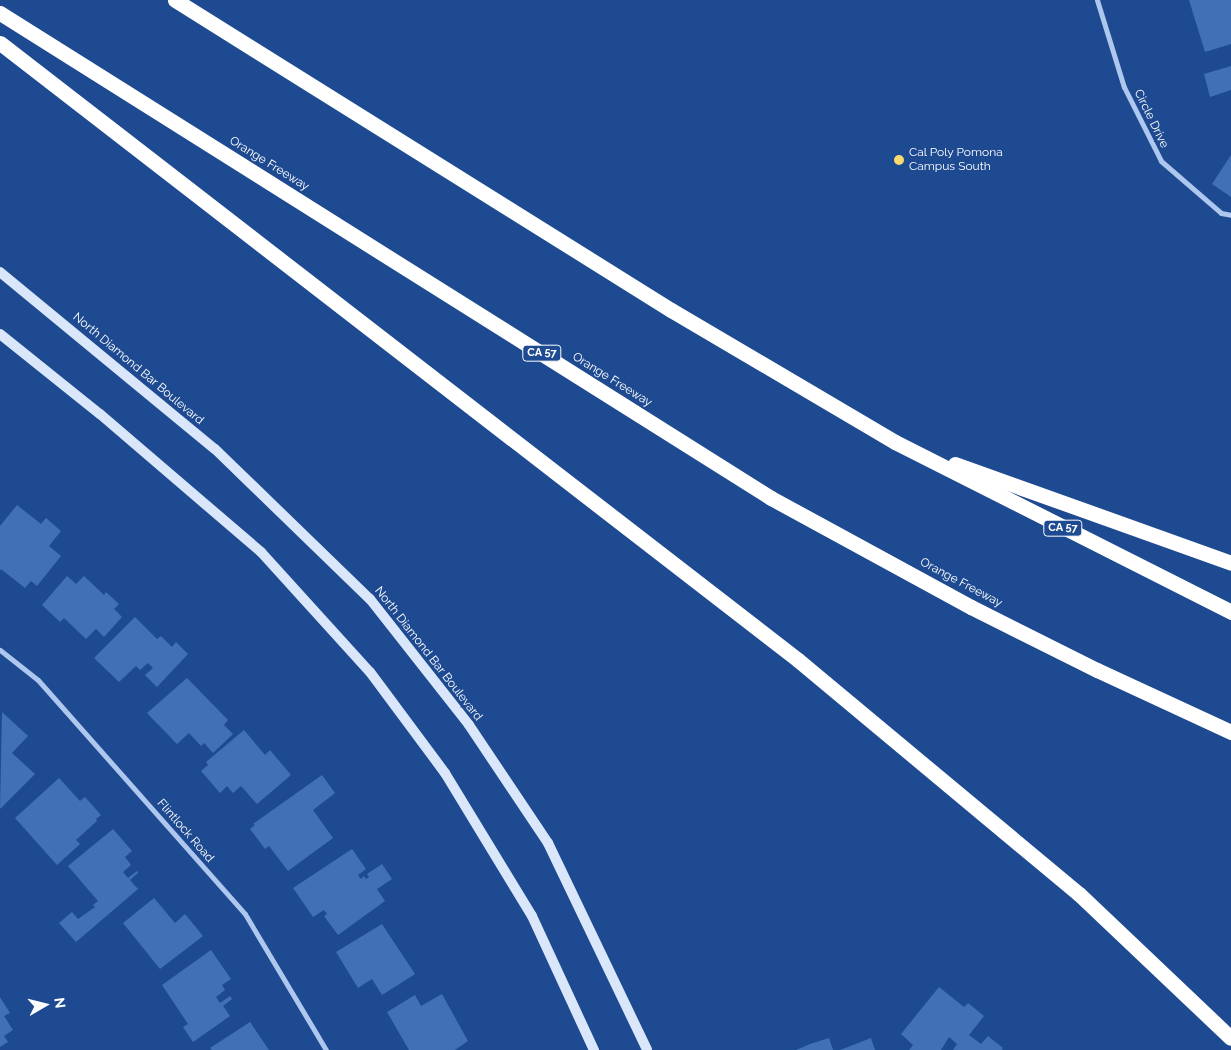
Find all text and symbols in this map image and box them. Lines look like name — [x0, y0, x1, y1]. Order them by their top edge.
street label: Circle Drive — [1131, 87, 1171, 151]
street label: Orange Freeway — [227, 134, 311, 194]
place label: Cal Poly Pomona Campus South — [909, 146, 1003, 174]
marker: Cal Poly Pomona Campus South — [893, 154, 905, 166]
street label: North Diamond Bar Boulevard — [70, 310, 206, 428]
road number: CA 57 — [522, 344, 562, 362]
street label: Orange Freeway — [570, 350, 654, 410]
road number: CA 57 — [1043, 520, 1083, 536]
street label: Orange Freeway — [917, 555, 1005, 611]
street label: North Diamond Bar Boulevard — [371, 584, 485, 724]
street label: Flintlock Road — [154, 796, 216, 866]
north arrow — [20, 980, 70, 1030]
text: N — [51, 997, 69, 1009]

